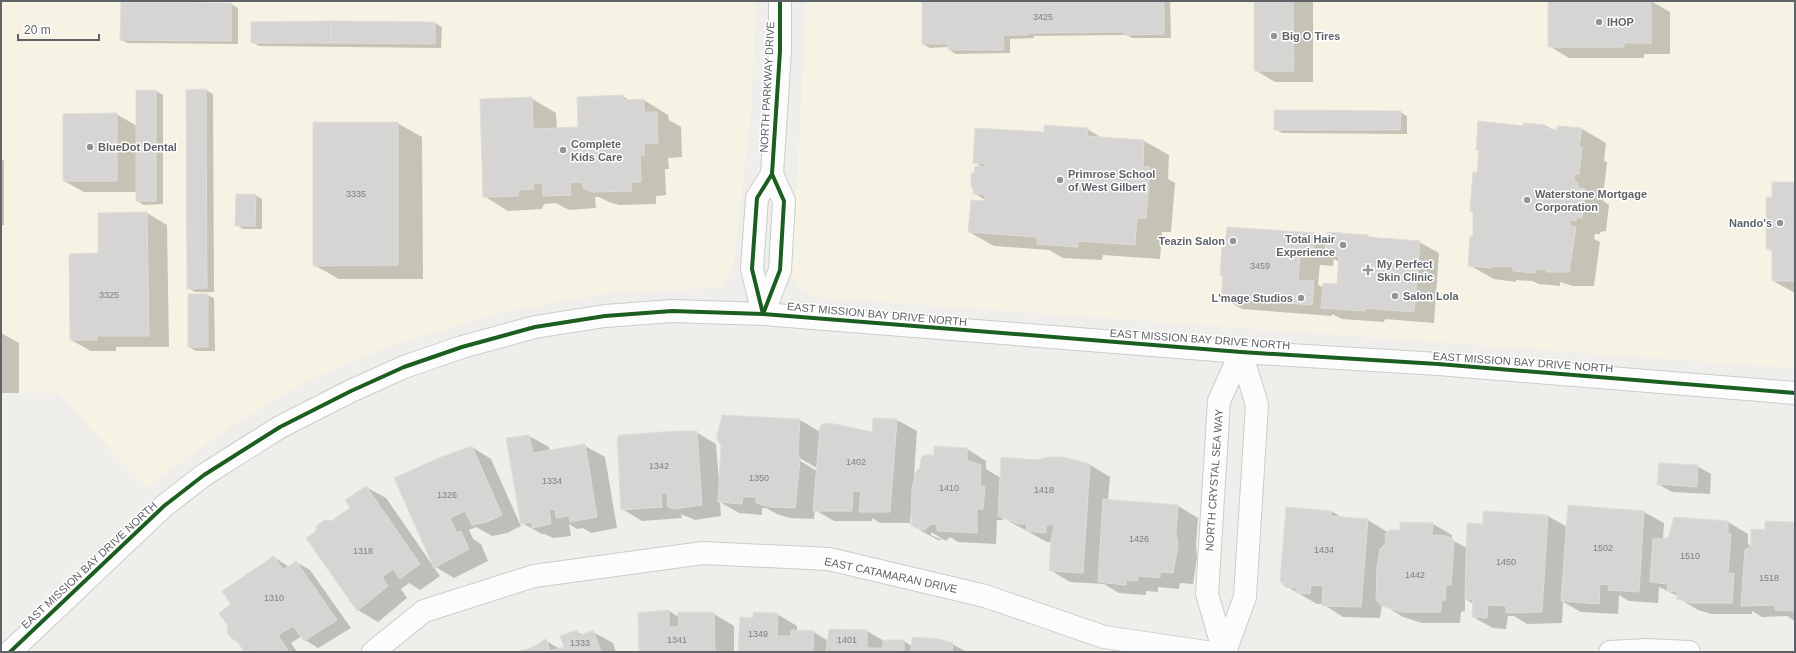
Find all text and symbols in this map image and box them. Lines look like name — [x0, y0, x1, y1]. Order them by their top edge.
house number: 3425 — [1033, 12, 1053, 22]
scale bar — [18, 16, 99, 42]
place label: IHOP — [1607, 16, 1634, 28]
marker: IHOP — [1594, 17, 1604, 27]
street label: NORTH PARKWAY DRIVE — [758, 21, 776, 153]
text: 20 m — [24, 23, 51, 37]
place label: Big O Tires — [1282, 30, 1340, 42]
marker: Big O Tires — [1269, 31, 1279, 41]
place label: Complete Kids Care — [571, 138, 622, 163]
place label: BlueDot Dental — [98, 141, 177, 153]
marker: BlueDot Dental — [85, 142, 95, 152]
marker: Complete Kids Care — [558, 145, 568, 155]
place label: Primrose School of West Gilbert — [1068, 168, 1155, 193]
marker: Primrose School of West Gilbert — [1055, 175, 1065, 185]
place label: Waterstone Mortgage Corporation — [1535, 188, 1647, 213]
house number: 3335 — [346, 189, 366, 199]
marker: Waterstone Mortgage Corporation — [1522, 195, 1532, 205]
place label: Nando's — [1729, 217, 1772, 229]
marker: Nando's — [1775, 218, 1785, 228]
place label: Total Hair Experience — [1276, 233, 1336, 258]
place label: Teazin Salon — [1159, 235, 1225, 247]
marker: Teazin Salon — [1228, 236, 1238, 246]
marker: Total Hair Experience — [1338, 240, 1348, 250]
place label: My Perfect Skin Clinic — [1377, 258, 1433, 283]
house number: 3459 — [1250, 261, 1270, 271]
marker: My Perfect Skin Clinic — [1362, 264, 1374, 276]
house number: 3325 — [99, 290, 119, 300]
place label: Salon Lola — [1403, 290, 1460, 302]
marker: Salon Lola — [1390, 291, 1400, 301]
place label: L'mage Studios — [1212, 292, 1293, 304]
marker: L'mage Studios — [1296, 293, 1306, 303]
street label: EAST MISSION BAY DRIVE NORTH — [786, 300, 968, 328]
street label: EAST MISSION BAY DRIVE NORTH — [1109, 327, 1291, 351]
street label: EAST MISSION BAY DRIVE NORTH — [1432, 350, 1614, 374]
street label: NORTH CRYSTAL SEA WAY — [1203, 408, 1225, 552]
house number: 1402 — [846, 457, 866, 467]
house number: 1342 — [649, 461, 669, 471]
house number: 1350 — [749, 473, 769, 483]
house number: 1334 — [542, 476, 562, 486]
house number: 1410 — [939, 483, 959, 493]
house number: 1418 — [1034, 485, 1054, 495]
house number: 1326 — [437, 490, 457, 500]
street label: EAST MISSION BAY DRIVE NORTH — [19, 499, 159, 631]
house number: 1426 — [1129, 534, 1149, 544]
house number: 1502 — [1593, 543, 1613, 553]
house number: 1434 — [1314, 545, 1334, 555]
house number: 1318 — [353, 546, 373, 556]
house number: 1510 — [1680, 551, 1700, 561]
street label: EAST CATAMARAN DRIVE — [823, 555, 959, 595]
house number: 1450 — [1496, 557, 1516, 567]
house number: 1442 — [1405, 570, 1425, 580]
house number: 1518 — [1759, 573, 1779, 583]
house number: 1310 — [264, 593, 284, 603]
house number: 1349 — [748, 629, 768, 639]
house number: 1341 — [667, 635, 687, 645]
house number: 1401 — [837, 635, 857, 645]
house number: 1333 — [570, 638, 590, 648]

